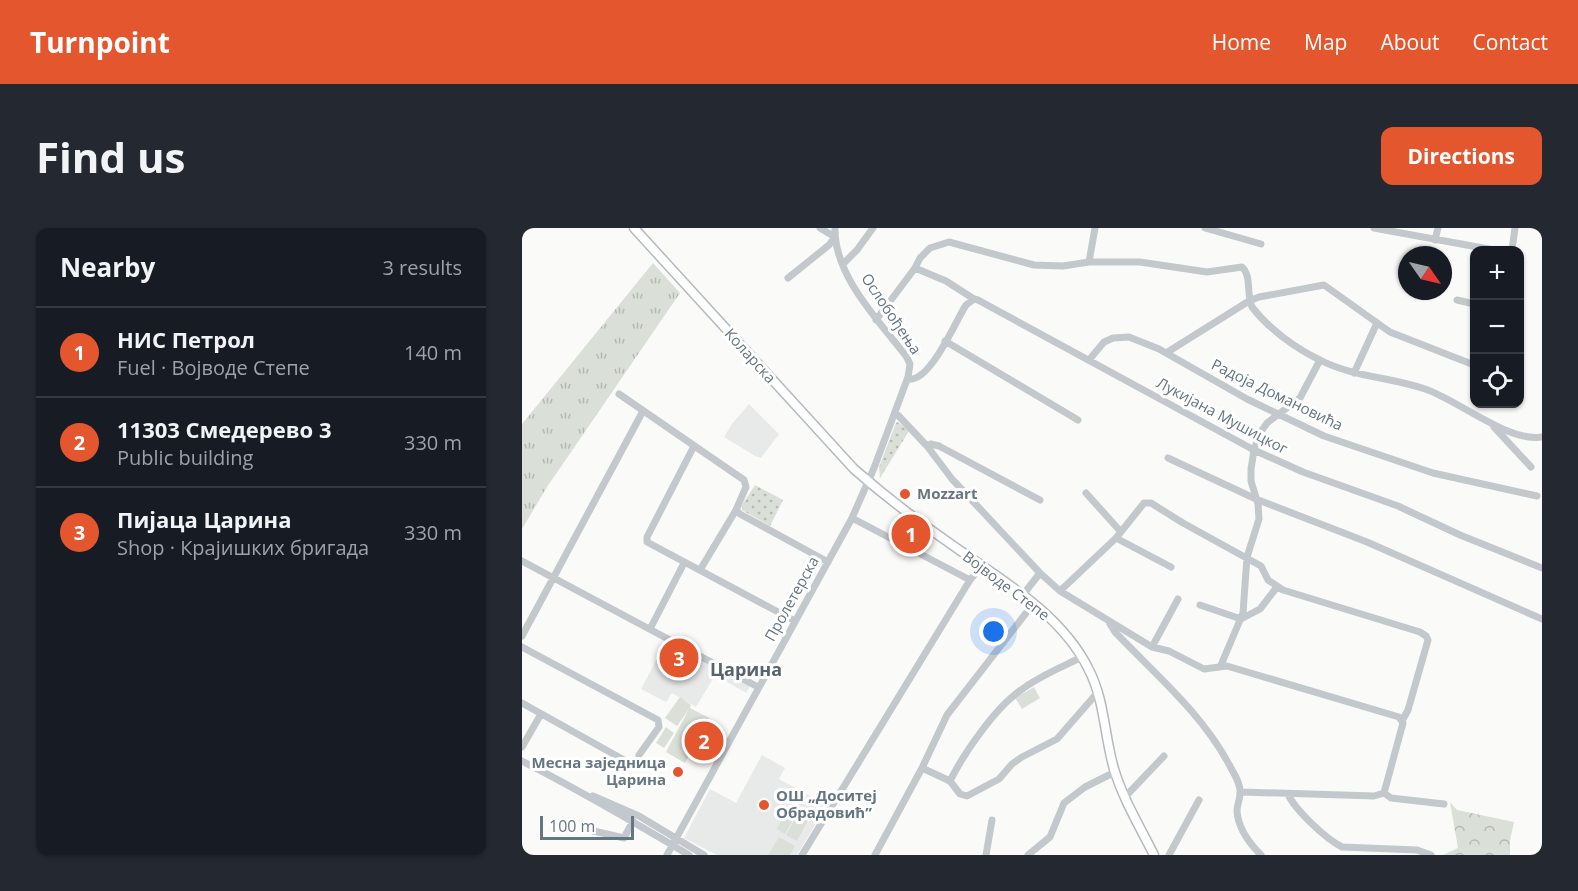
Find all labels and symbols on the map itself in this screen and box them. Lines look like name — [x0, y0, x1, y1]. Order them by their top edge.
north arrow — [1398, 246, 1452, 300]
street label: Ослобођења — [857, 269, 926, 358]
street label: Коларска — [721, 324, 781, 387]
street label: Радоја Домановића — [1208, 354, 1346, 435]
street label: Лукијана Мушицког — [1153, 372, 1292, 458]
place label: Mozzart — [917, 483, 978, 503]
marker: Mozzart — [898, 487, 912, 501]
pin: 1 — [892, 512, 930, 556]
street label: Војводе Степе — [959, 546, 1054, 624]
street label: Пролетерска — [760, 553, 823, 644]
your location — [979, 617, 1008, 646]
pin: 3 — [660, 636, 698, 680]
district label: Царина — [710, 657, 782, 681]
pin: 2 — [684, 718, 723, 764]
place label: Месна заједница Царина — [531, 752, 666, 789]
marker: Месна заједница Царина — [671, 765, 685, 779]
place label: ОШ „Доситеј Обрадовић” — [776, 785, 877, 822]
marker: ОШ „Доситеј Обрадовић” — [757, 798, 771, 812]
scale bar — [540, 813, 634, 840]

